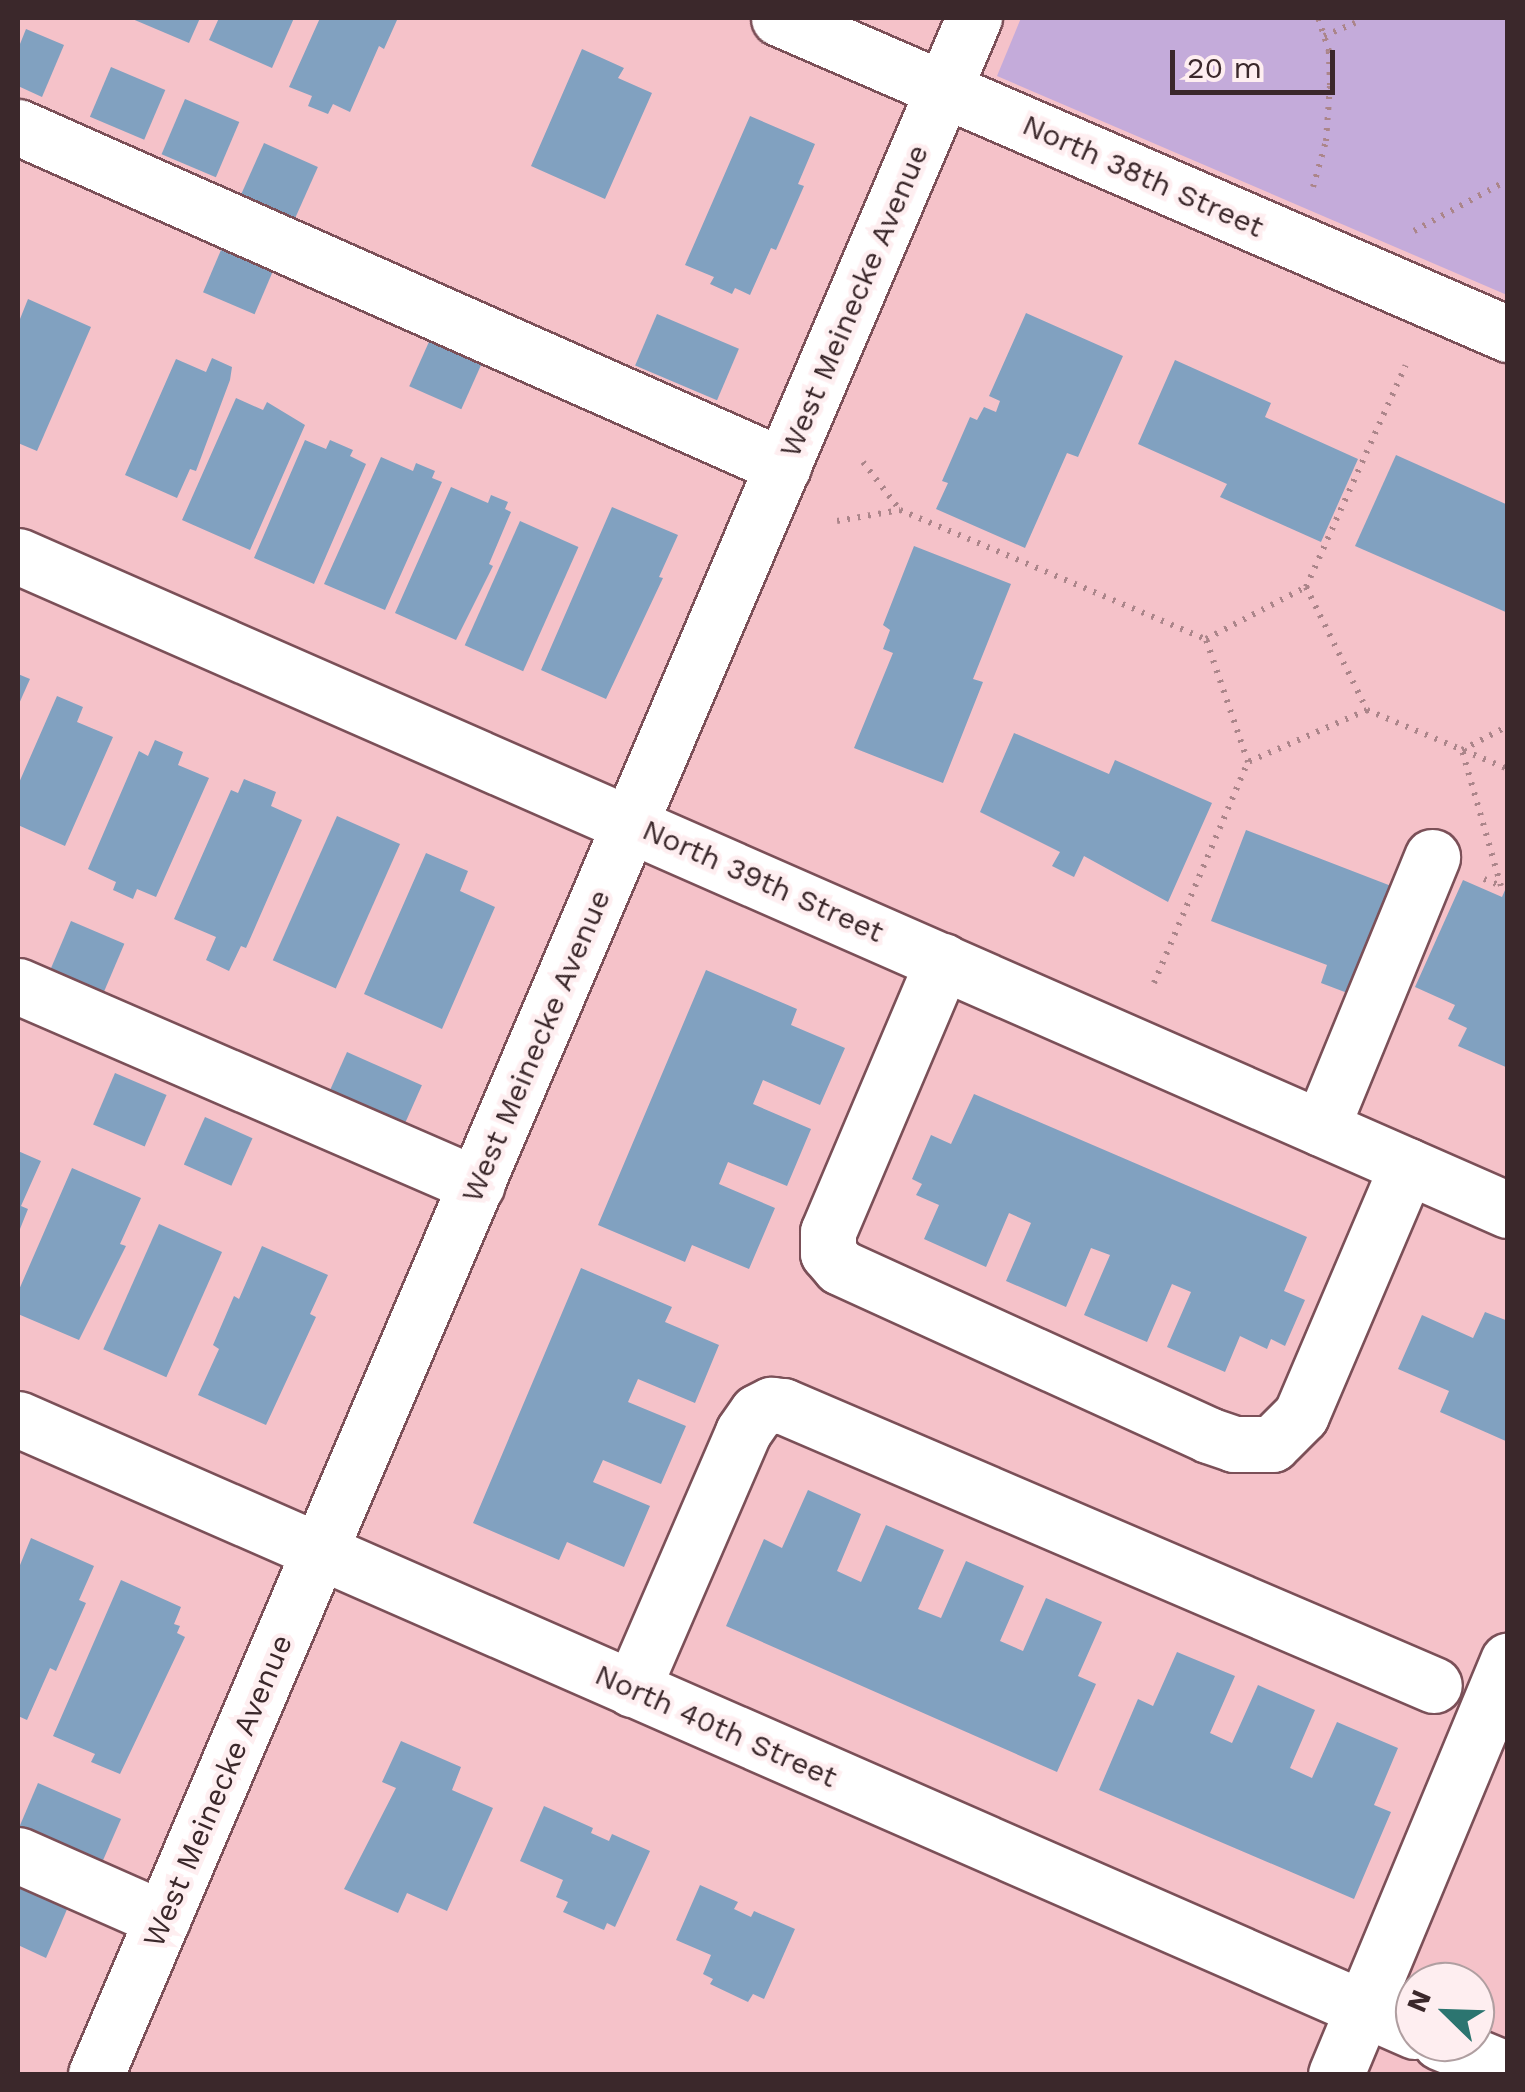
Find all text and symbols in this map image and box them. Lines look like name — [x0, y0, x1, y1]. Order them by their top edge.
scale bar — [1175, 30, 1340, 92]
text: 20 m — [1187, 50, 1262, 85]
street label: North 38th Street — [1017, 107, 1269, 245]
street label: West Meinecke Avenue — [772, 139, 936, 463]
street label: North 39th Street — [637, 812, 889, 950]
street label: West Meinecke Avenue — [454, 884, 618, 1208]
street label: West Meinecke Avenue — [136, 1629, 300, 1953]
street label: North 40th Street — [589, 1656, 843, 1796]
north arrow — [1395, 1962, 1495, 2062]
text: N — [1400, 1985, 1438, 2017]

